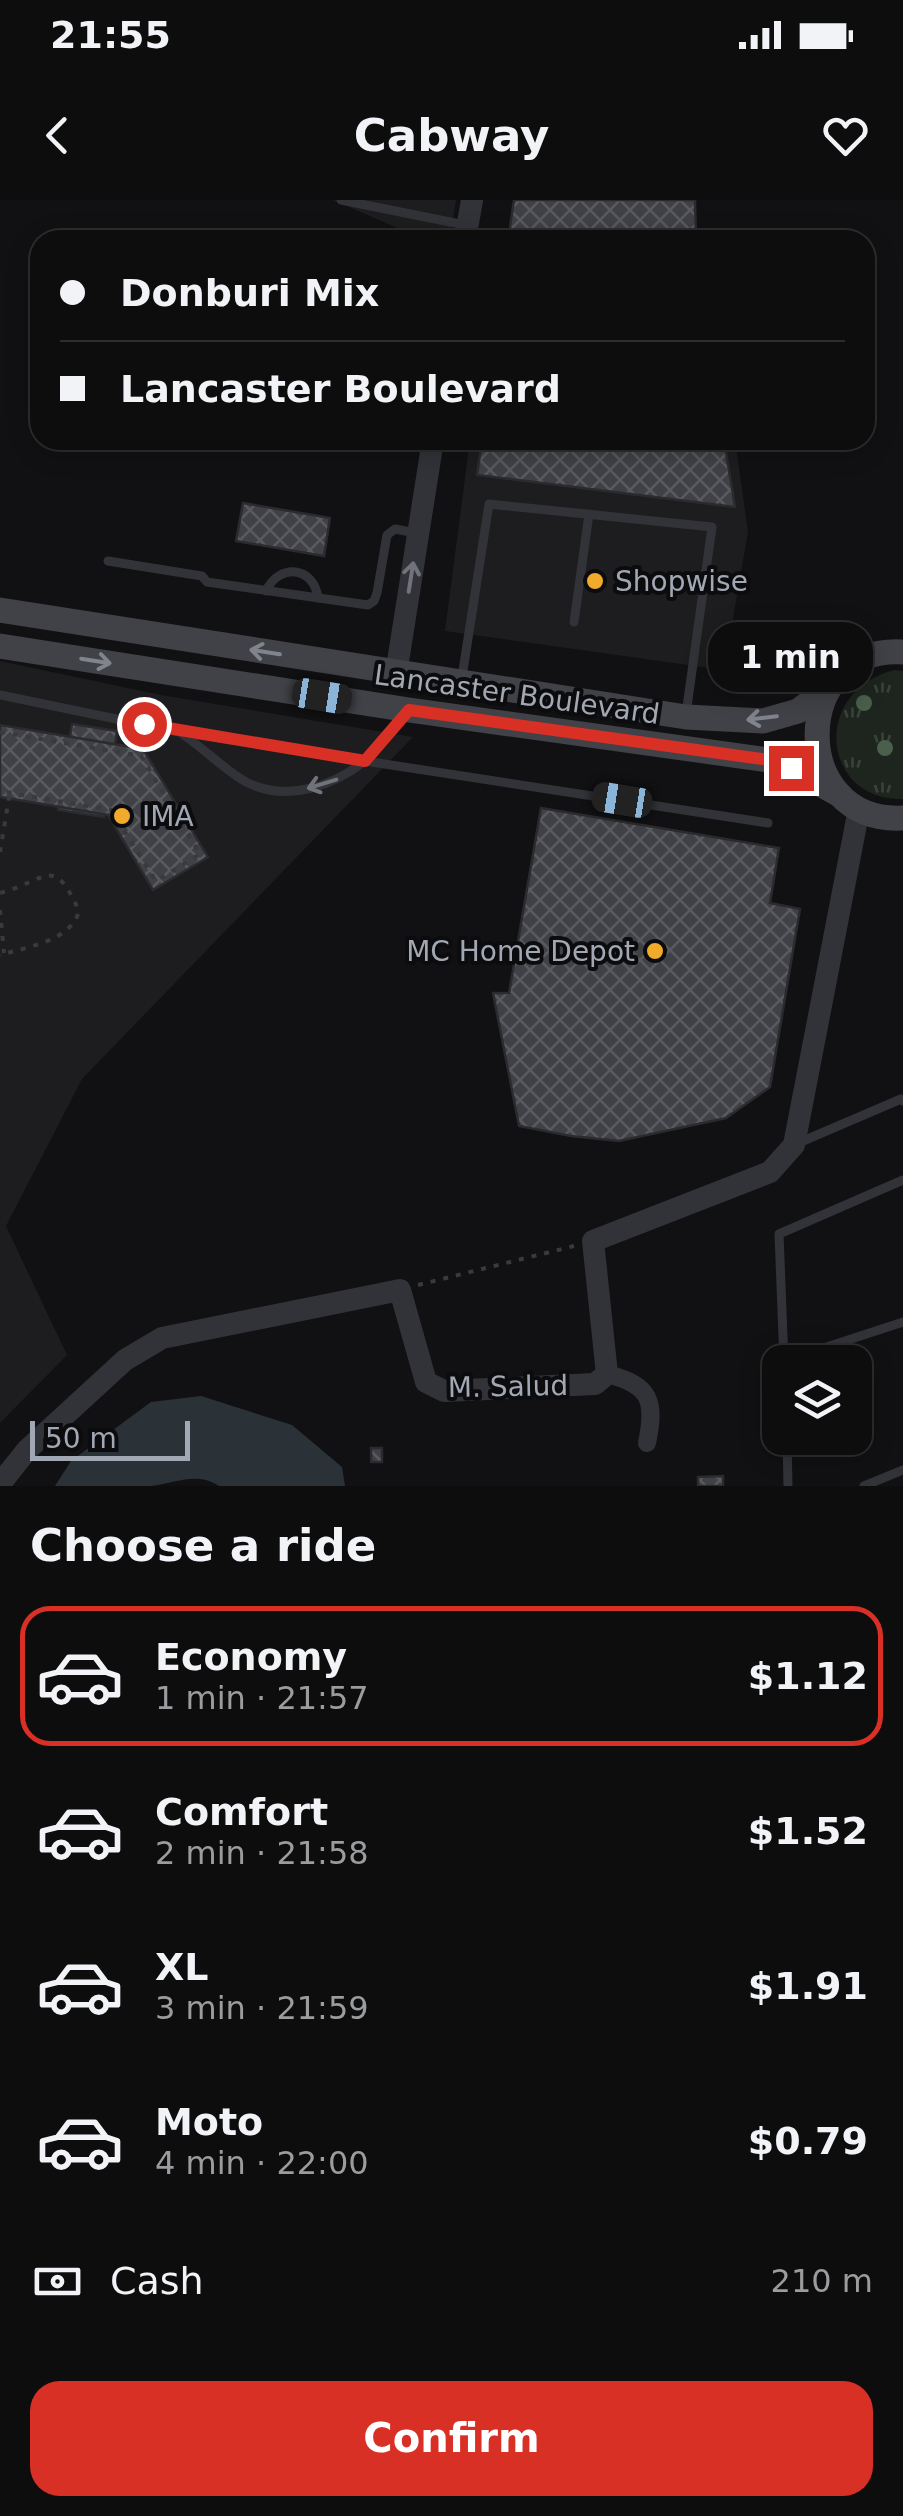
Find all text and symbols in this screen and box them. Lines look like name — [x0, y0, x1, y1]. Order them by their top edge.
text: 21:55 — [50, 13, 171, 57]
icon: back — [30, 108, 85, 163]
icon: heart — [818, 108, 873, 163]
text: Cabway — [354, 109, 549, 162]
text: Donburi Mix — [120, 271, 379, 315]
text: Lancaster Boulevard — [120, 367, 561, 411]
one-way arrow — [402, 562, 421, 594]
place label: Shopwise — [615, 565, 748, 598]
marker: Shopwise — [584, 570, 606, 592]
callout: 1 min — [708, 623, 874, 693]
text: 1 min — [740, 638, 841, 676]
one-way arrow — [249, 642, 282, 661]
one-way arrow — [80, 652, 112, 670]
street label: Lancaster Boulevard — [372, 658, 662, 731]
car — [290, 676, 354, 716]
route start — [122, 702, 167, 747]
one-way arrow — [747, 709, 779, 728]
route end — [769, 746, 814, 791]
one-way arrow — [307, 776, 338, 794]
car — [590, 780, 654, 820]
place label: IMA — [142, 800, 194, 833]
marker: IMA — [111, 805, 133, 827]
place label: MC Home Depot — [406, 935, 635, 968]
marker: MC Home Depot — [644, 940, 666, 962]
map controls — [762, 1345, 872, 1455]
button: layers — [762, 1345, 872, 1455]
street label: M. Salud — [448, 1369, 568, 1404]
scale bar — [30, 1416, 190, 1460]
text: 50 m — [45, 1422, 117, 1455]
text: Choose a ride — [30, 1519, 376, 1572]
icon: car — [35, 1631, 125, 1721]
text: Economy — [155, 1635, 347, 1679]
text: $1.12 — [748, 1654, 868, 1698]
text: 1 min · 21:57 — [155, 1679, 369, 1717]
icon: car — [35, 1786, 125, 1876]
text: Comfort — [155, 1790, 328, 1834]
text: $1.52 — [748, 1809, 868, 1853]
text: 2 min · 21:58 — [155, 1834, 369, 1872]
icon: car — [35, 1941, 125, 2031]
text: XL — [155, 1945, 209, 1989]
text: $1.91 — [748, 1964, 868, 2008]
text: 3 min · 21:59 — [155, 1989, 369, 2027]
icon: car — [35, 2096, 125, 2186]
text: Moto — [155, 2100, 263, 2144]
text: $0.79 — [748, 2119, 868, 2163]
text: 4 min · 22:00 — [155, 2144, 369, 2182]
icon: cash — [30, 2254, 85, 2309]
text: Cash — [110, 2259, 204, 2303]
text: 210 m — [771, 2262, 873, 2300]
button: Confirm — [30, 2381, 873, 2496]

